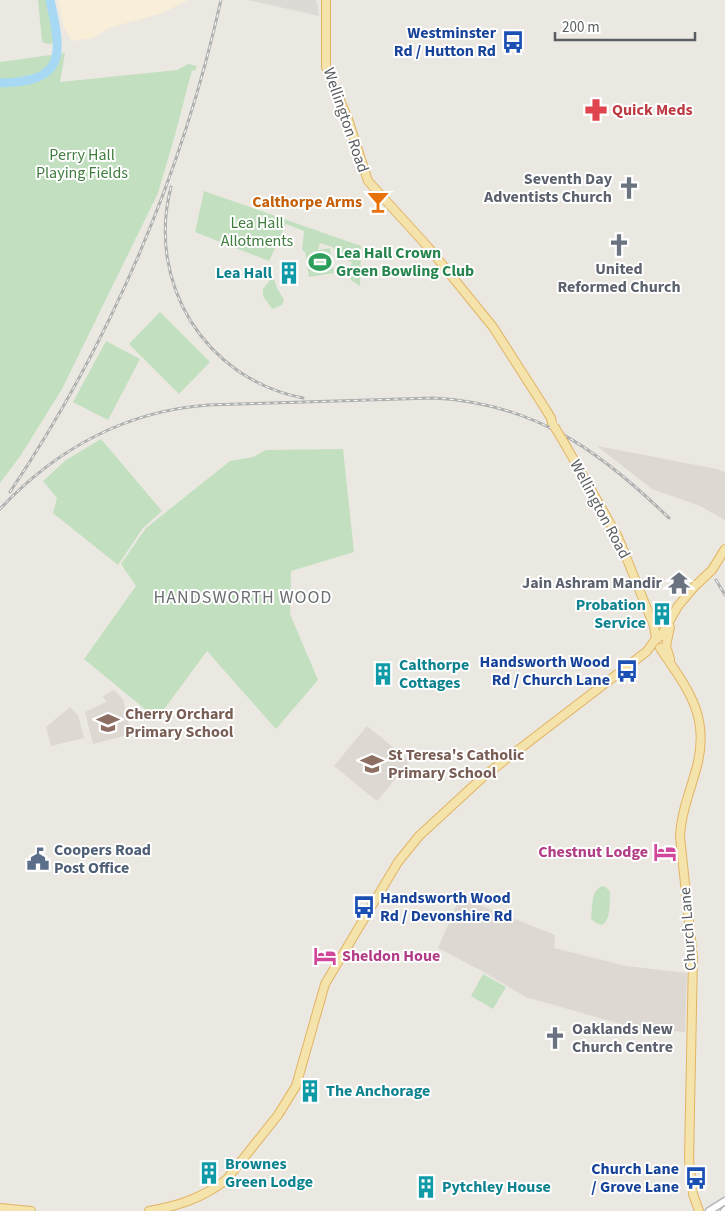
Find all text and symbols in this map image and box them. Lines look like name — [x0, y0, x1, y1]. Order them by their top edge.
scale bar — [555, 10, 695, 42]
text: 200 m — [562, 17, 600, 38]
place label: Westminster Rd / Hutton Rd — [394, 22, 497, 62]
bus stop icon: Westminster Rd / Hutton Rd — [500, 29, 526, 55]
street label: Wellington Road — [318, 65, 374, 175]
pharmacy icon: Quick Meds — [583, 97, 609, 123]
place label: Quick Meds — [612, 99, 693, 121]
park label: Perry Hall Playing Fields — [36, 144, 128, 184]
place label: Seventh Day Adventists Church — [483, 168, 613, 208]
church icon: Seventh Day Adventists Church — [616, 175, 642, 201]
bar icon: Calthorpe Arms — [365, 189, 391, 215]
place label: Calthorpe Arms — [252, 191, 362, 213]
park label: Lea Hall Allotments — [221, 212, 294, 252]
church icon: United Reformed Church — [606, 232, 632, 258]
place label: Lea Hall Crown Green Bowling Club — [336, 242, 474, 282]
sports icon: Lea Hall Crown Green Bowling Club — [307, 249, 333, 275]
place label: United Reformed Church — [557, 258, 681, 298]
building icon: Lea Hall — [276, 260, 302, 286]
place label: Lea Hall — [216, 262, 272, 284]
street label: Wellington Road — [565, 455, 635, 563]
temple icon: Jain Ashram Mandir — [666, 570, 692, 596]
place label: Jain Ashram Mandir — [522, 572, 663, 594]
district label: HANDSWORTH WOOD — [154, 585, 332, 610]
place label: Probation Service — [576, 594, 646, 634]
building icon: Probation Service — [649, 601, 675, 627]
place label: Handsworth Wood Rd / Church Lane — [479, 651, 610, 691]
place label: Calthorpe Cottages — [399, 654, 469, 694]
bus stop icon: Handsworth Wood Rd / Church Lane — [614, 658, 640, 684]
building icon: Calthorpe Cottages — [370, 661, 396, 687]
place label: Cherry Orchard Primary School — [125, 703, 234, 743]
school or university icon: Cherry Orchard Primary School — [95, 710, 121, 736]
place label: St Teresa's Catholic Primary School — [388, 744, 525, 784]
school or university icon: St Teresa's Catholic Primary School — [359, 751, 385, 777]
place label: Coopers Road Post Office — [54, 839, 151, 879]
hotel icon: Chestnut Lodge — [652, 839, 678, 865]
place label: Chestnut Lodge — [538, 841, 648, 863]
public building icon: Coopers Road Post Office — [25, 846, 51, 872]
street label: Church Lane — [674, 886, 702, 972]
place label: Handsworth Wood Rd / Devonshire Rd — [380, 887, 512, 927]
bus stop icon: Handsworth Wood Rd / Devonshire Rd — [351, 894, 377, 920]
hotel icon: Sheldon Houe — [312, 943, 338, 969]
place label: Sheldon Houe — [342, 945, 440, 967]
place label: Oaklands New Church Centre — [572, 1018, 674, 1058]
church icon: Oaklands New Church Centre — [542, 1025, 568, 1051]
building icon: The Anchorage — [297, 1078, 323, 1104]
place label: The Anchorage — [326, 1080, 430, 1102]
place label: Brownes Green Lodge — [225, 1153, 313, 1193]
place label: Church Lane / Grove Lane — [591, 1158, 679, 1198]
building icon: Brownes Green Lodge — [196, 1160, 222, 1186]
bus stop icon: Church Lane / Grove Lane — [683, 1165, 709, 1191]
building icon: Pytchley House — [413, 1174, 439, 1200]
place label: Pytchley House — [442, 1176, 551, 1198]

